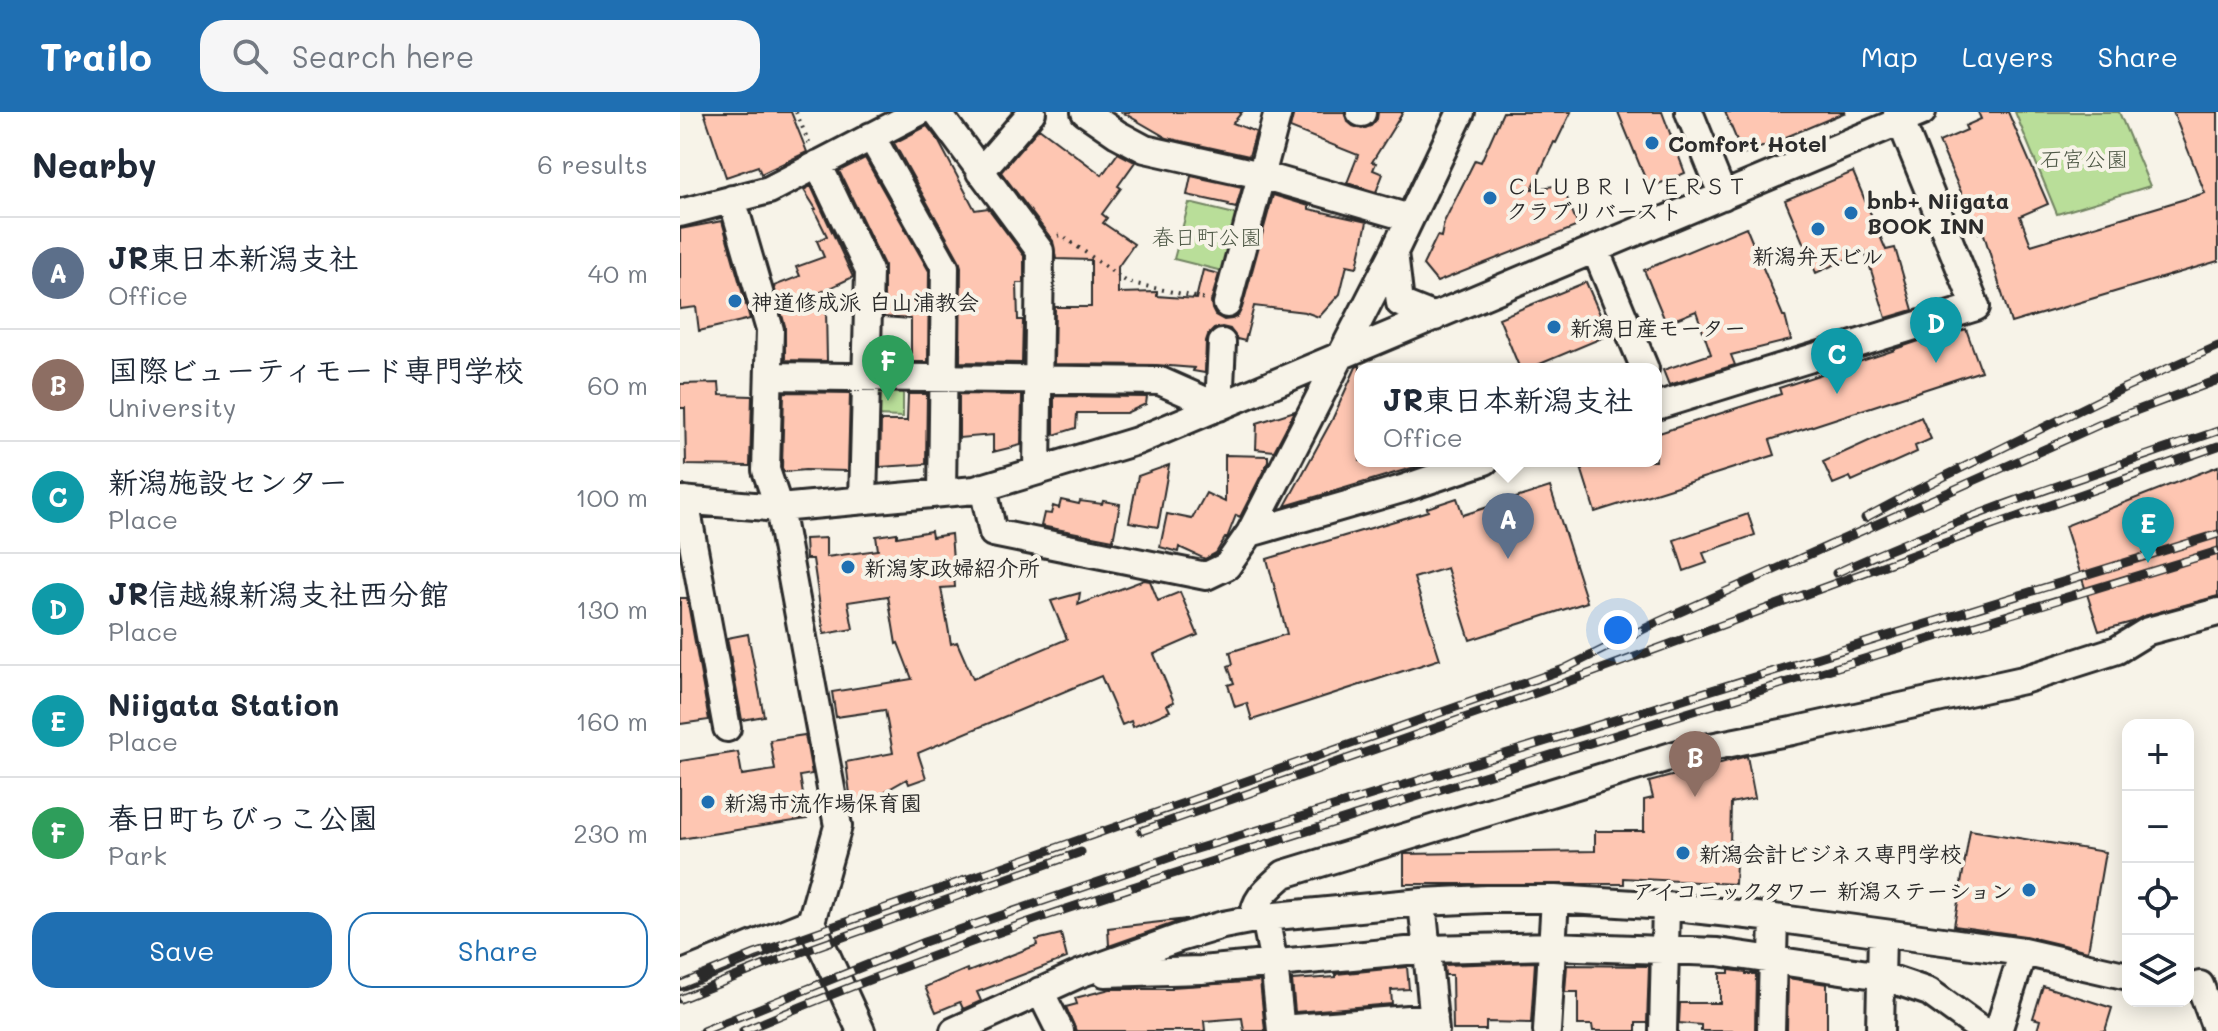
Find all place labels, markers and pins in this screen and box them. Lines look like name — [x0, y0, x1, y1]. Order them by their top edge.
place label: Comfort Hotel — [1668, 129, 1827, 158]
marker: Comfort Hotel — [1643, 134, 1661, 152]
place label: ＣＬＵＢＲＩＶＥＲＳＴ クラブリバースト — [1506, 171, 1748, 225]
place label: bnb+ Niigata BOOK INN — [1867, 186, 2009, 240]
marker: ＣＬＵＢＲＩＶＥＲＳＴ クラブリバースト — [1481, 189, 1499, 207]
marker: bnb+ Niigata BOOK INN — [1842, 204, 1860, 222]
marker: 新潟弁天ビル — [1809, 220, 1827, 238]
place label: 新潟弁天ビル — [1752, 241, 1884, 270]
place label: 神道修成派 白山浦教会 — [751, 287, 979, 316]
marker: 神道修成派 白山浦教会 — [726, 292, 744, 310]
pin: D — [1910, 297, 1962, 363]
place label: 新潟日産モーター — [1570, 313, 1746, 342]
marker: 新潟日産モーター — [1545, 318, 1563, 336]
pin: C — [1811, 328, 1863, 394]
pin: F — [862, 335, 914, 401]
pin: A — [1482, 493, 1534, 559]
pin: E — [2122, 497, 2174, 563]
place label: 新潟家政婦紹介所 — [864, 553, 1040, 582]
marker: 新潟家政婦紹介所 — [839, 558, 857, 576]
pin: B — [1669, 731, 1721, 797]
place label: 新潟市流作場保育園 — [724, 788, 922, 817]
marker: 新潟市流作場保育園 — [699, 793, 717, 811]
place label: 新潟会計ビジネス専門学校 — [1699, 839, 1962, 868]
marker: 新潟会計ビジネス専門学校 — [1674, 844, 1692, 862]
place label: アイコニックタワー 新潟ステーション — [1633, 876, 2013, 905]
marker: アイコニックタワー 新潟ステーション — [2020, 881, 2038, 899]

